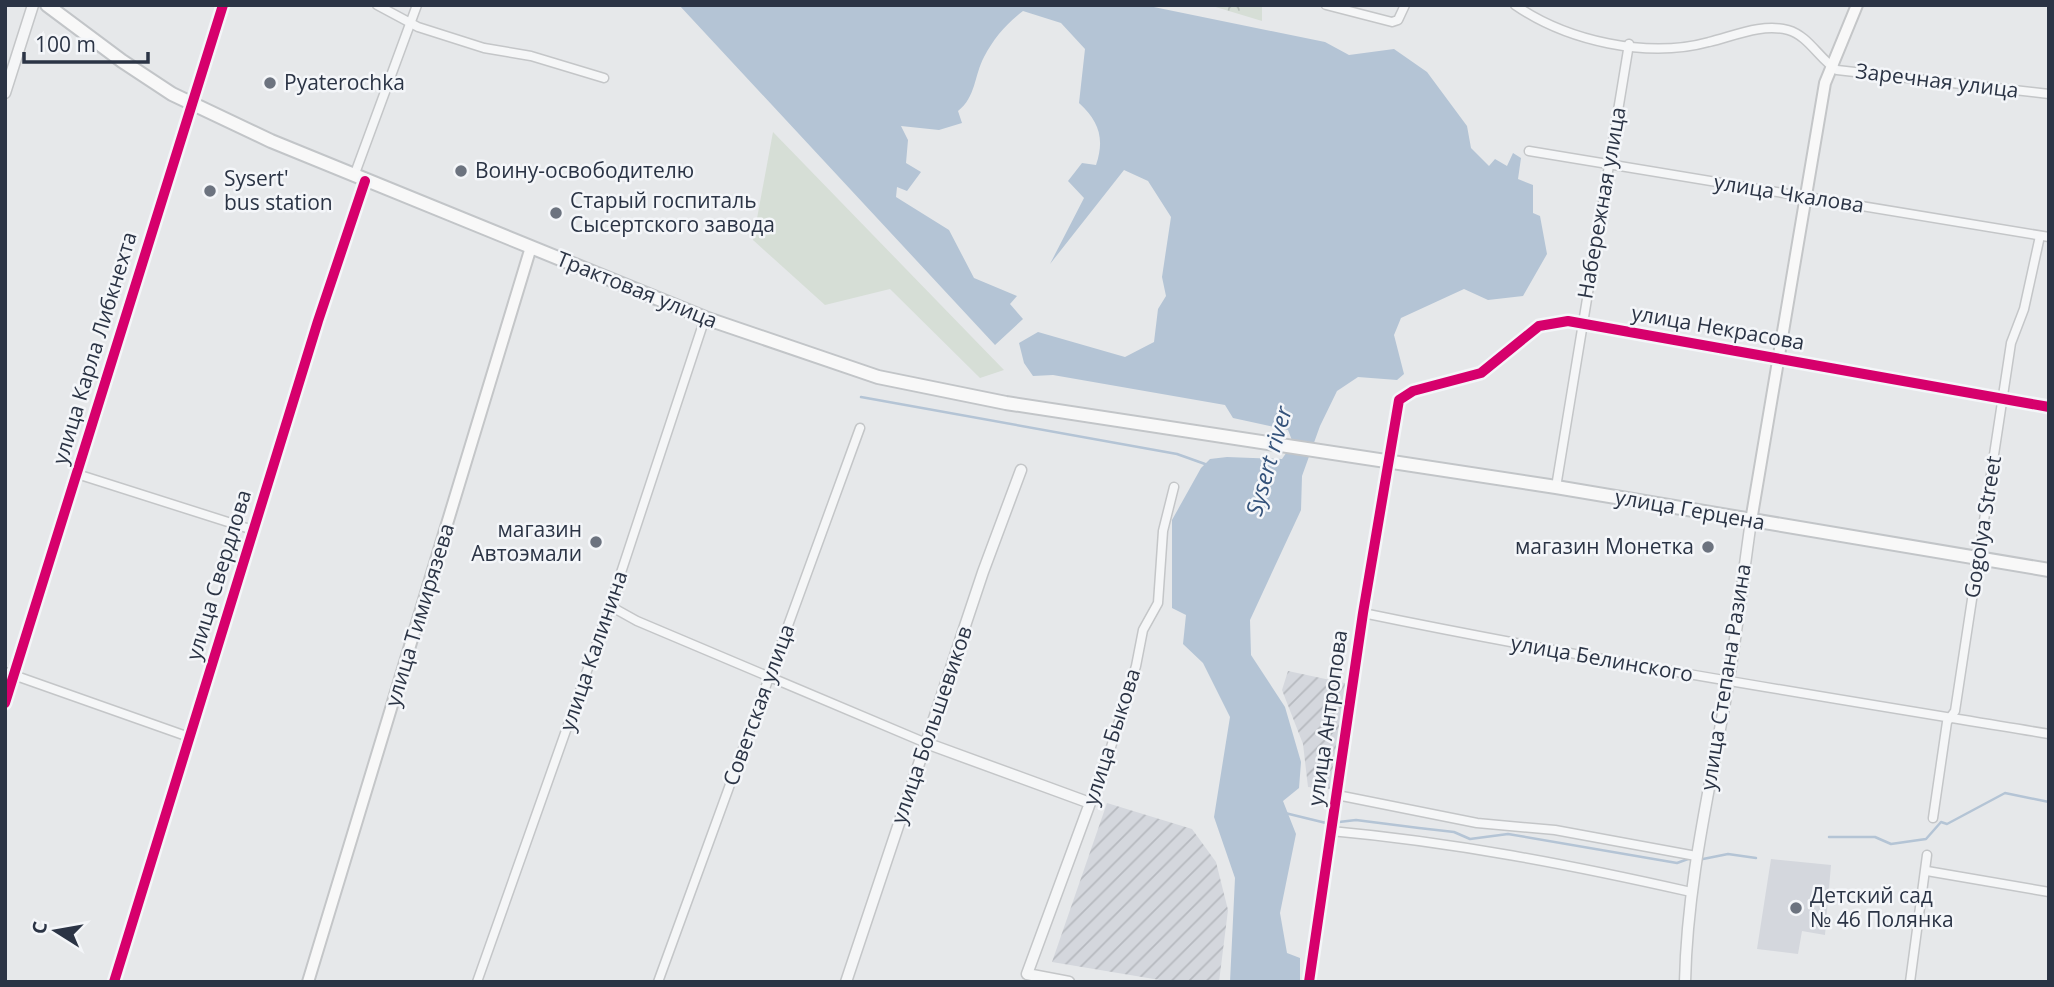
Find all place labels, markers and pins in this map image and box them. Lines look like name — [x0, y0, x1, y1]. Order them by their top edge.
place label: Pyaterochka — [284, 68, 405, 96]
marker: Pyaterochka — [262, 75, 278, 91]
place label: Воину-освободителю — [475, 156, 694, 184]
marker: Воину-освободителю — [453, 163, 469, 179]
place label: Sysert' bus station — [224, 164, 333, 216]
marker: Sysert' bus station — [202, 183, 218, 199]
place label: Старый госпиталь Сысертского завода — [570, 186, 775, 238]
marker: Старый госпиталь Сысертского завода — [548, 205, 564, 221]
place label: магазин Автоэмали — [471, 515, 582, 567]
place label: магазин Монетка — [1515, 532, 1694, 560]
marker: магазин Автоэмали — [588, 534, 604, 550]
marker: магазин Монетка — [1700, 539, 1716, 555]
place label: Детский сад № 46 Полянка — [1810, 881, 1954, 933]
marker: Детский сад № 46 Полянка — [1788, 900, 1804, 916]

